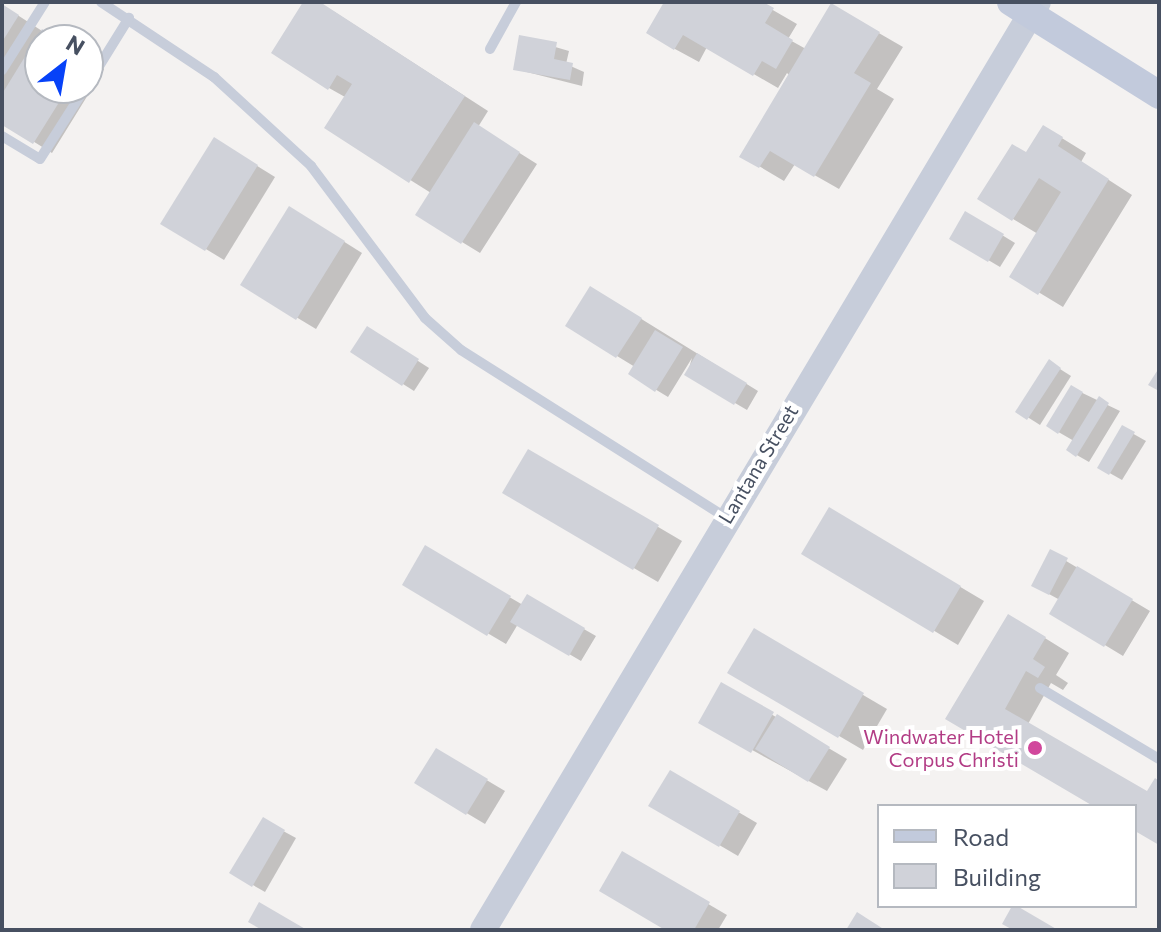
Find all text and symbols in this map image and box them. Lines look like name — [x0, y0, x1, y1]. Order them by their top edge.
north arrow — [24, 24, 104, 104]
text: N — [62, 29, 90, 61]
street label: Lantana Street — [713, 400, 803, 528]
place label: Windwater Hotel Corpus Christi — [863, 724, 1019, 771]
marker: Windwater Hotel Corpus Christi — [1026, 739, 1044, 757]
legend — [877, 804, 1137, 908]
text: Road — [953, 822, 1009, 851]
text: Building — [953, 862, 1041, 891]

